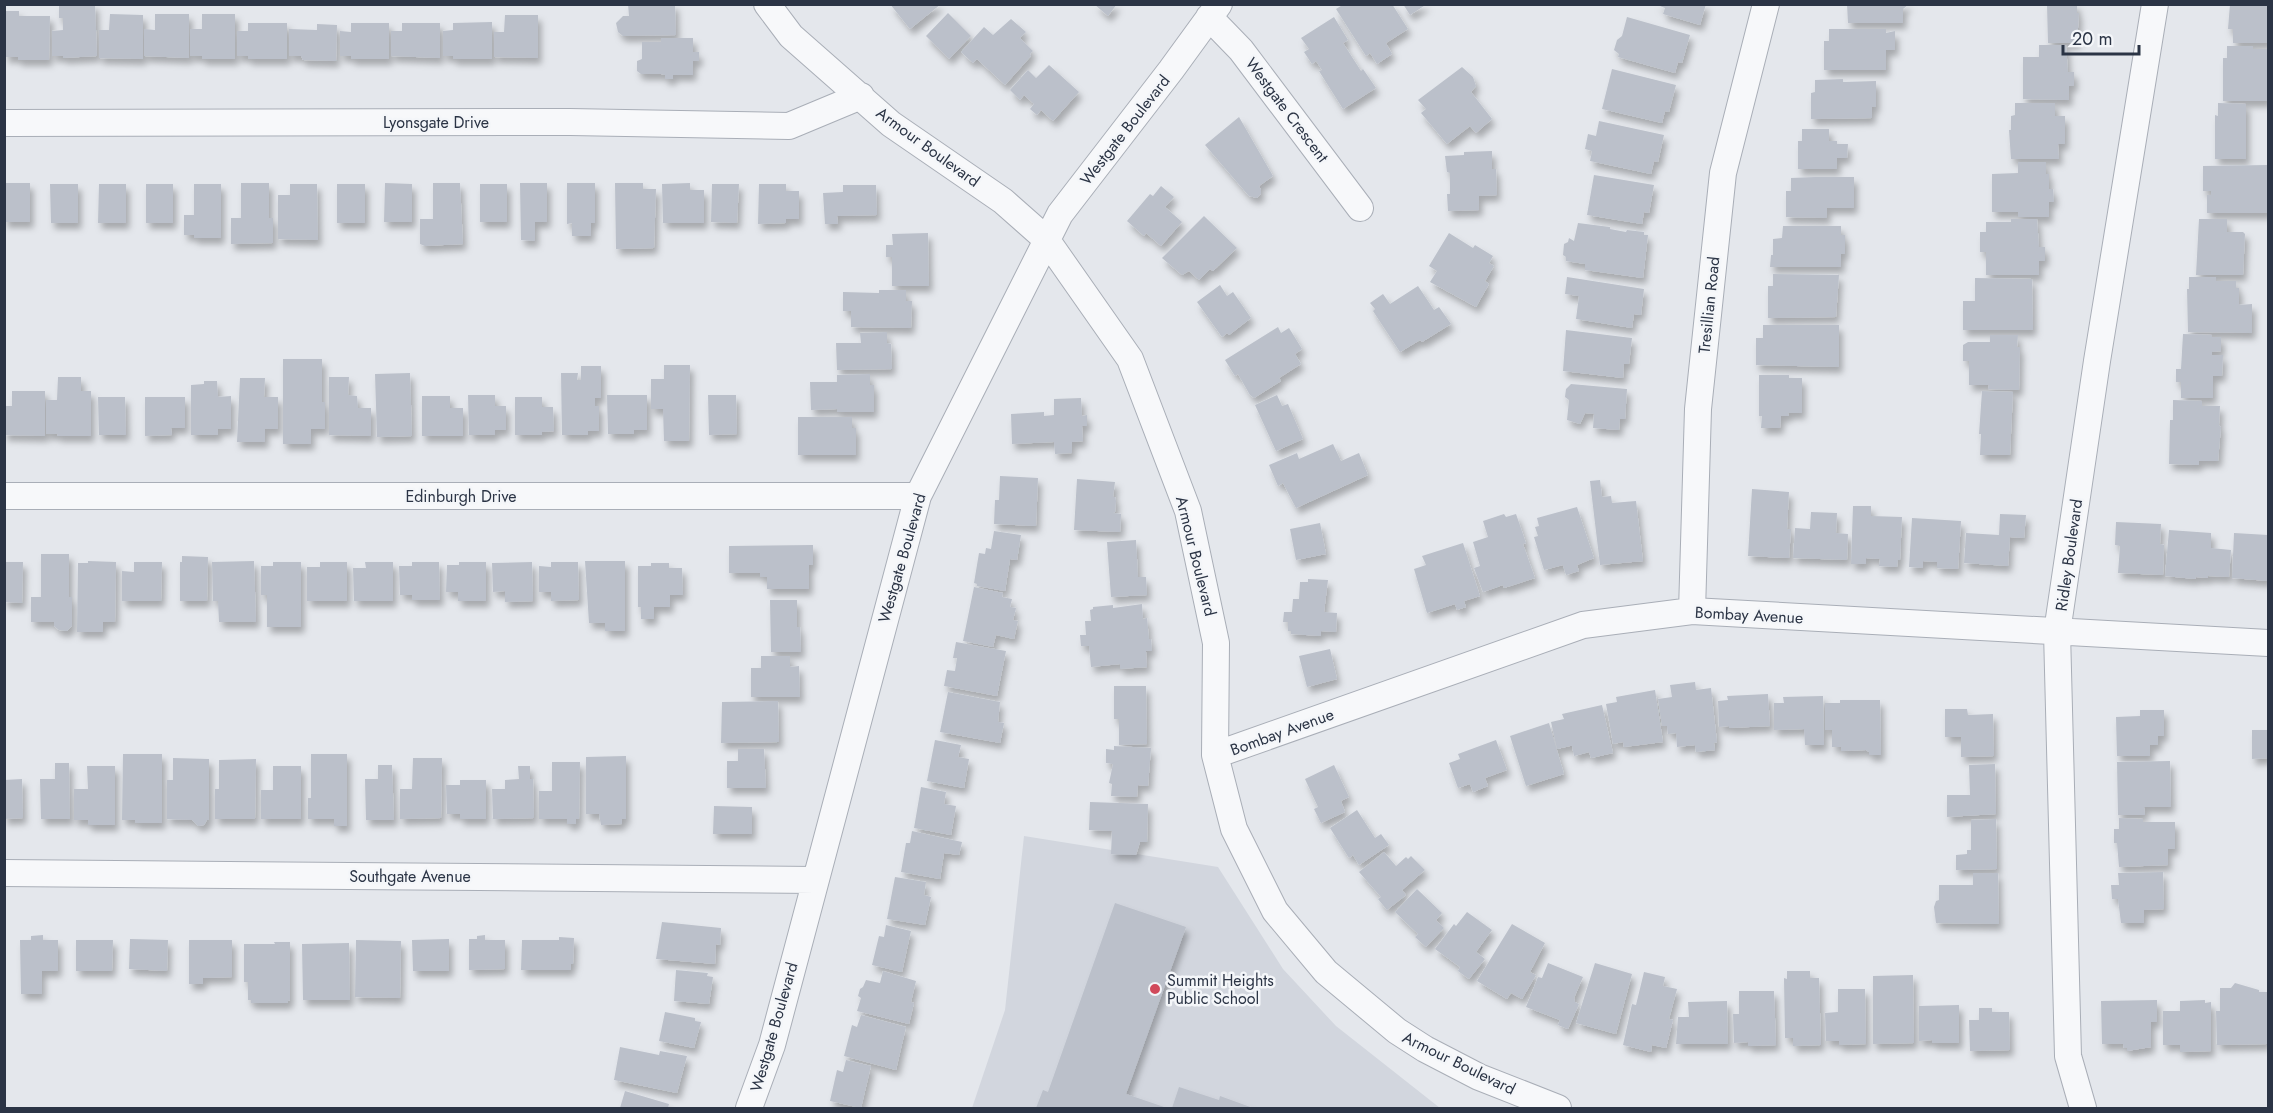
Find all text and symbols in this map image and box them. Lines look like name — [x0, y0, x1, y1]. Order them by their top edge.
scale bar — [2063, 18, 2140, 56]
text: 20 m — [2072, 26, 2112, 52]
street label: Westgate Crescent — [1240, 53, 1334, 167]
street label: Westgate Boulevard — [1075, 70, 1175, 190]
street label: Armour Boulevard — [871, 102, 985, 192]
street label: Lyonsgate Drive — [383, 111, 489, 134]
street label: Tresillian Road — [1692, 255, 1726, 355]
street label: Edinburgh Drive — [405, 485, 517, 508]
street label: Westgate Boulevard — [872, 490, 932, 626]
street label: Armour Boulevard — [1170, 494, 1222, 618]
street label: Ridley Boulevard — [2050, 498, 2088, 612]
street label: Bombay Avenue — [1694, 601, 1804, 629]
street label: Bombay Avenue — [1227, 703, 1337, 761]
street label: Southgate Avenue — [349, 865, 471, 888]
street label: Westgate Boulevard — [744, 959, 804, 1095]
place label: Summit Heights Public School — [1167, 969, 1274, 1010]
marker: Summit Heights Public School — [1148, 982, 1162, 996]
street label: Armour Boulevard — [1399, 1026, 1519, 1100]

